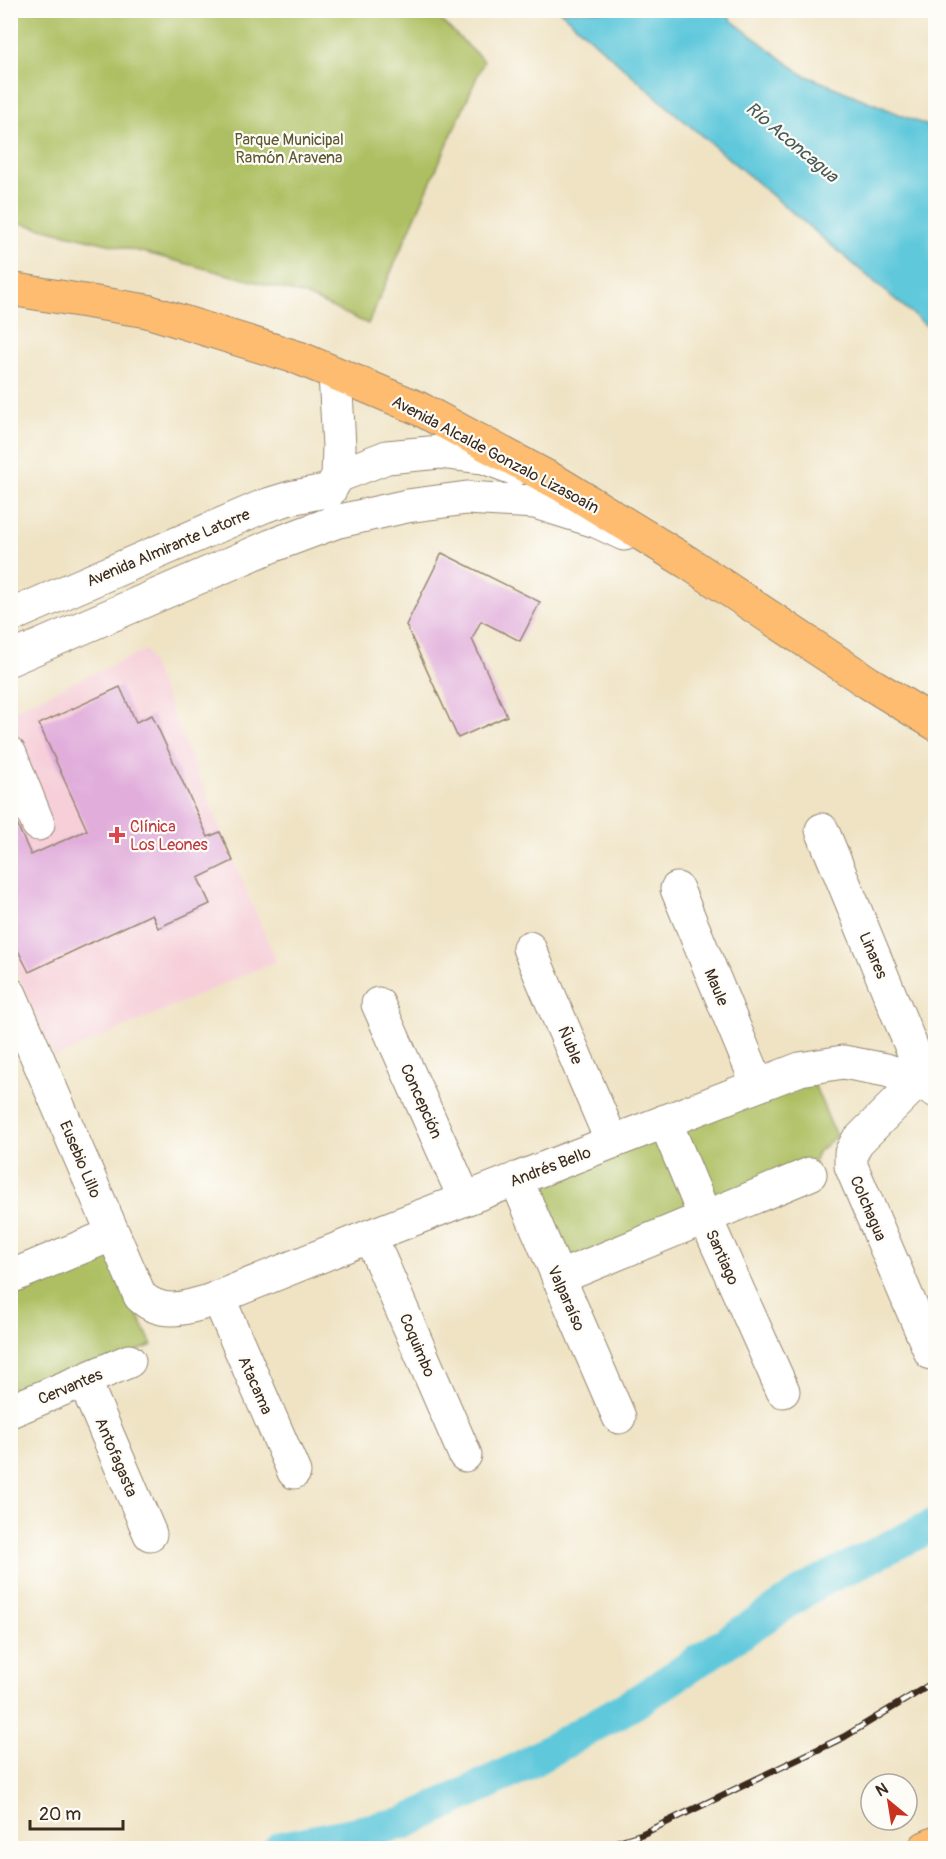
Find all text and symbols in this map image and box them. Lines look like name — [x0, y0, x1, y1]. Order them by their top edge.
water label: Río Aconcagua — [741, 97, 844, 189]
park label: Parque Municipal Ramón Aravena — [234, 130, 344, 168]
street label: Avenida Alcalde Gonzalo Lizasoaín — [388, 392, 603, 518]
street label: Avenida Almirante Latorre — [84, 504, 253, 591]
place label: Clínica Los Leones — [130, 817, 208, 855]
marker: Clínica Los Leones — [108, 826, 126, 844]
street label: Linares — [854, 929, 892, 982]
street label: Maule — [699, 966, 733, 1009]
street label: Ñuble — [553, 1023, 587, 1068]
street label: Concepción — [396, 1061, 446, 1142]
street label: Eusebio Lillo — [55, 1118, 106, 1202]
street label: Andrés Bello — [507, 1142, 594, 1192]
street label: Colchagua — [845, 1173, 891, 1244]
street label: Santiago — [701, 1227, 743, 1289]
street label: Valparaíso — [543, 1263, 589, 1334]
street label: Coquimbo — [395, 1311, 440, 1381]
street label: Atacama — [233, 1353, 277, 1418]
street label: Cervantes — [35, 1364, 106, 1409]
street label: Antofagasta — [90, 1415, 142, 1500]
north arrow — [859, 1772, 919, 1832]
text: N — [872, 1778, 892, 1801]
scale bar — [30, 1793, 123, 1831]
text: 20 m — [39, 1803, 81, 1826]

